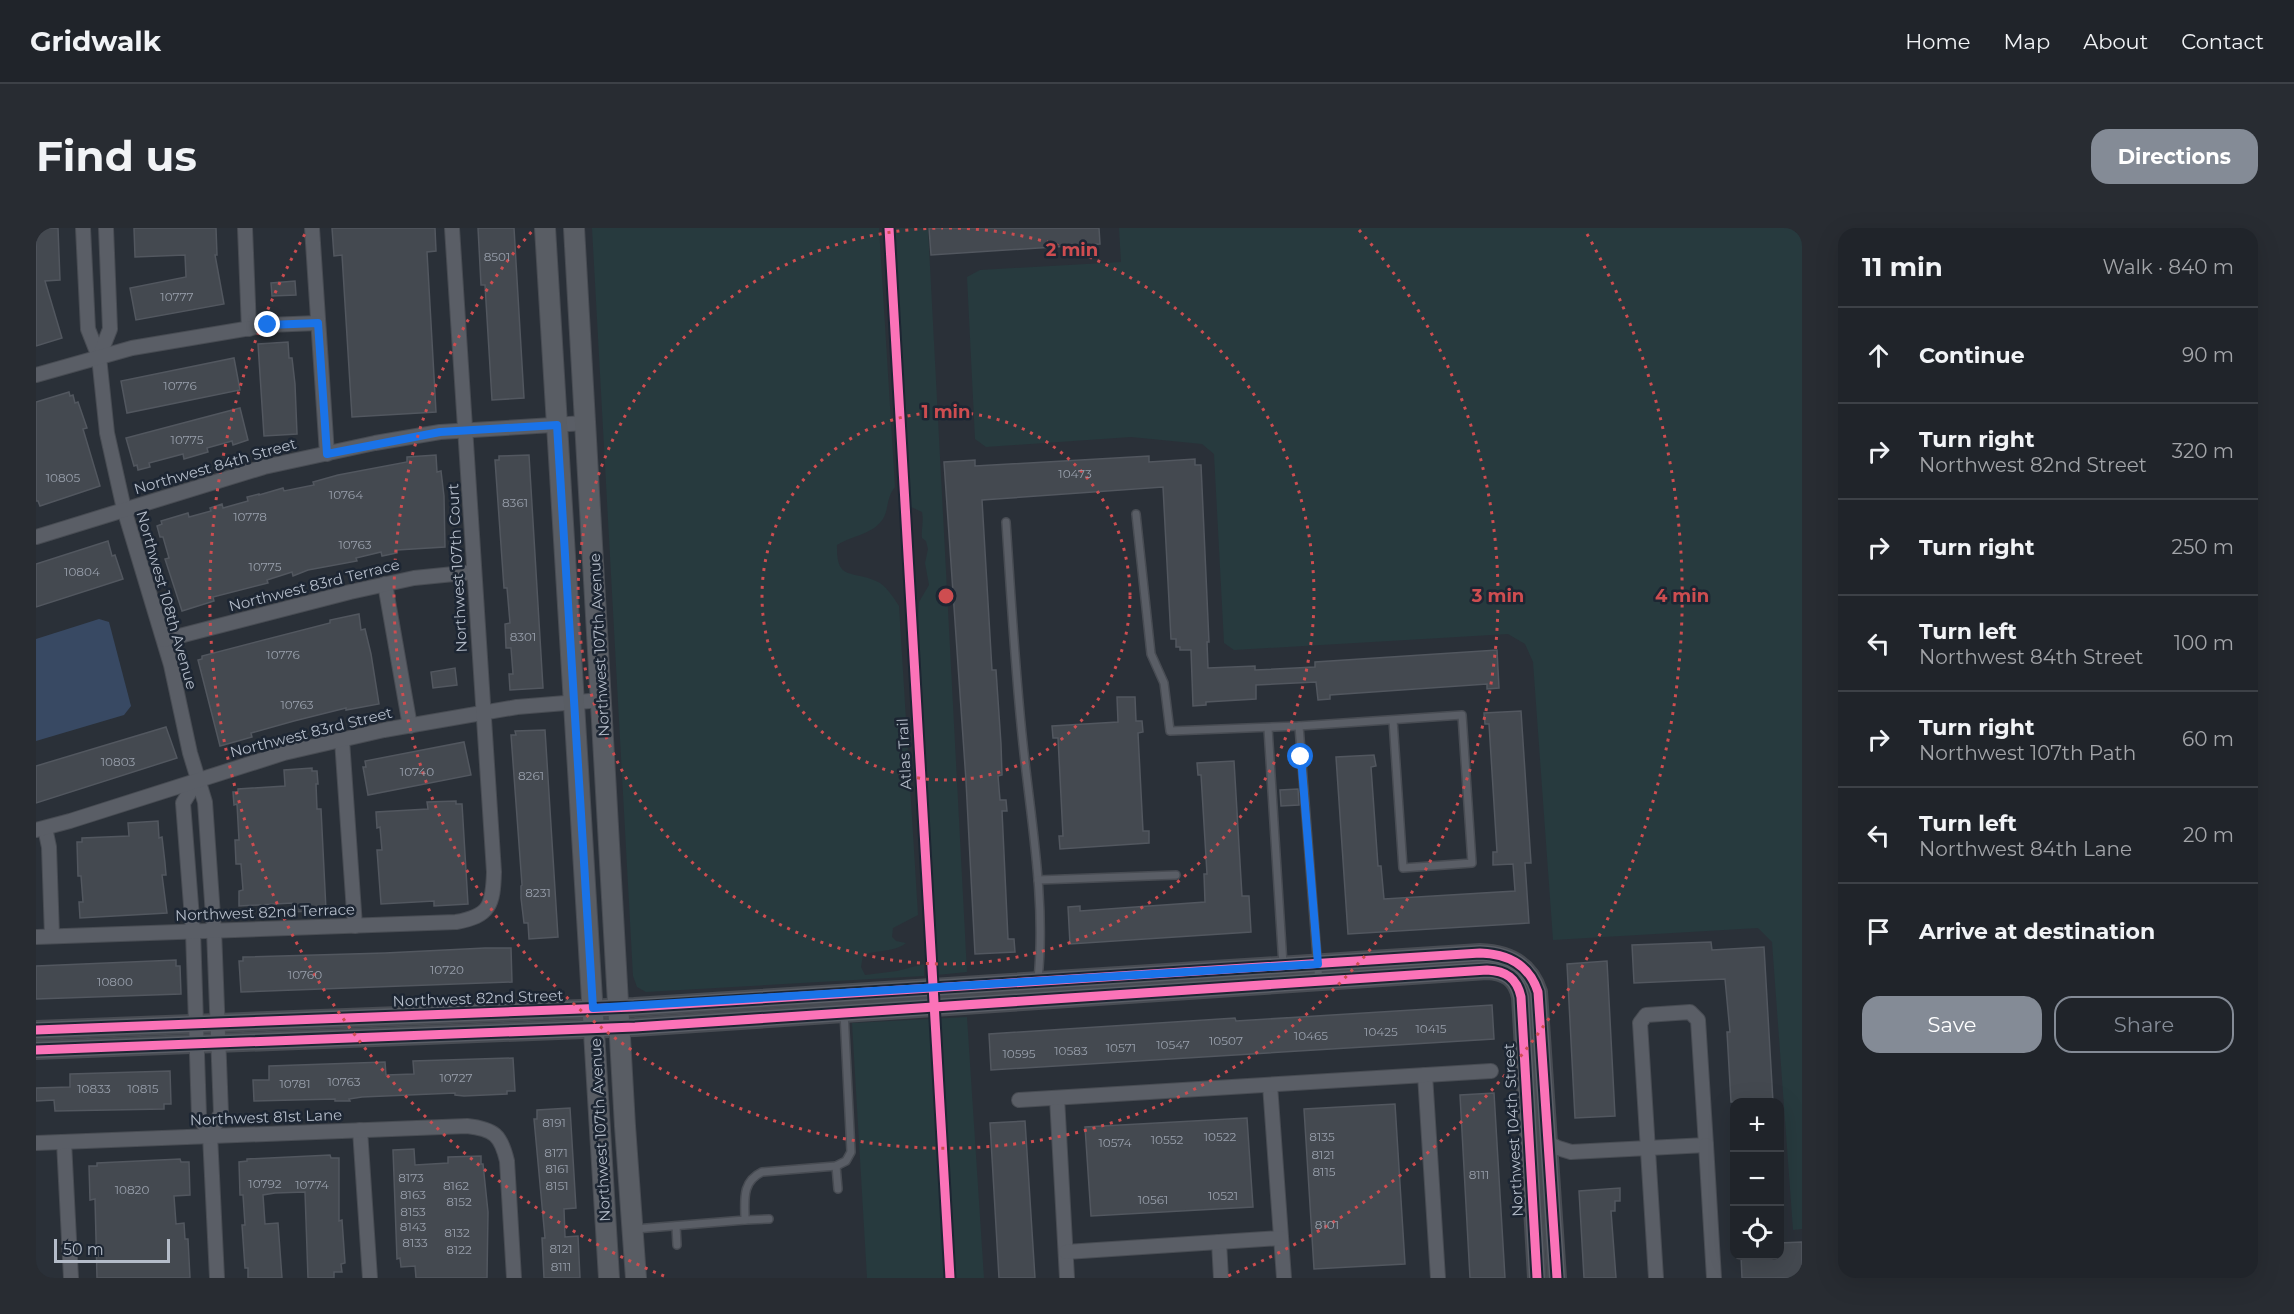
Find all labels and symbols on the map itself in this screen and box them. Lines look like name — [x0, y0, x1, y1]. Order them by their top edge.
text: 2 min — [1046, 239, 1098, 261]
house number: 8501 — [484, 249, 510, 264]
house number: 10777 — [160, 289, 194, 304]
route end — [254, 311, 280, 337]
house number: 10776 — [163, 378, 197, 393]
text: 1 min — [922, 401, 970, 423]
house number: 10775 — [171, 432, 204, 447]
street label: Northwest 84th Street — [132, 434, 298, 498]
house number: 10473 — [1058, 466, 1092, 481]
house number: 10805 — [46, 470, 81, 485]
street label: Northwest 107th Court — [443, 483, 471, 653]
house number: 10764 — [329, 487, 363, 502]
house number: 8361 — [502, 495, 528, 510]
street label: Northwest 108th Avenue — [132, 508, 202, 692]
house number: 10778 — [233, 509, 267, 524]
house number: 10763 — [338, 537, 372, 552]
street label: Northwest 107th Avenue — [585, 553, 613, 737]
street label: Northwest 83rd Terrace — [227, 555, 401, 615]
house number: 10775 — [249, 559, 282, 574]
house number: 10804 — [64, 564, 100, 579]
text: 3 min — [1471, 585, 1524, 607]
text: 4 min — [1655, 585, 1709, 607]
centre of rings — [936, 586, 956, 606]
house number: 8301 — [510, 629, 536, 644]
house number: 10776 — [266, 647, 300, 662]
house number: 10763 — [280, 697, 314, 712]
street label: Northwest 83rd Street — [228, 703, 394, 761]
street label: Atlas Trail — [893, 718, 915, 790]
route start — [1287, 743, 1313, 769]
house number: 10803 — [101, 754, 135, 769]
house number: 10740 — [400, 764, 434, 779]
house number: 8261 — [518, 768, 544, 783]
house number: 8231 — [525, 885, 551, 900]
street label: Northwest 82nd Terrace — [175, 899, 355, 925]
house number: 10720 — [430, 962, 464, 977]
house number: 10760 — [288, 967, 322, 982]
house number: 10800 — [97, 974, 133, 989]
street label: Northwest 82nd Street — [392, 986, 564, 1010]
house number: 10415 — [1415, 1021, 1447, 1036]
house number: 10425 — [1364, 1024, 1398, 1039]
house number: 10465 — [1294, 1028, 1328, 1043]
house number: 10507 — [1209, 1033, 1243, 1048]
house number: 10547 — [1156, 1037, 1190, 1052]
street label: Northwest 107th Avenue — [586, 1038, 614, 1222]
house number: 10571 — [1106, 1040, 1136, 1055]
house number: 10583 — [1054, 1043, 1088, 1058]
street label: Northwest 104th Street — [1499, 1043, 1527, 1217]
house number: 10595 — [1002, 1046, 1036, 1061]
house number: 10727 — [439, 1070, 473, 1085]
house number: 10763 — [327, 1074, 361, 1089]
house number: 10781 — [279, 1076, 311, 1091]
house number: 10833 — [77, 1081, 111, 1096]
house number: 10815 — [127, 1081, 159, 1096]
street label: Northwest 81st Lane — [189, 1105, 343, 1129]
house number: 8191 — [542, 1115, 566, 1130]
house number: 10522 — [1204, 1129, 1237, 1144]
house number: 8135 — [1309, 1129, 1335, 1144]
house number: 10552 — [1151, 1132, 1183, 1147]
house number: 10574 — [1098, 1135, 1132, 1150]
house number: 8171 — [544, 1145, 568, 1160]
house number: 8121 — [1311, 1147, 1335, 1162]
house number: 8161 — [545, 1161, 569, 1176]
house number: 8115 — [1312, 1164, 1336, 1179]
house number: 8111 — [1469, 1167, 1489, 1182]
house number: 8173 — [398, 1170, 424, 1185]
house number: 10792 — [248, 1176, 282, 1191]
house number: 10774 — [295, 1177, 329, 1192]
house number: 8162 — [443, 1178, 469, 1193]
house number: 8151 — [545, 1178, 569, 1193]
house number: 10820 — [115, 1182, 149, 1197]
house number: 8163 — [400, 1187, 426, 1202]
house number: 10521 — [1208, 1188, 1238, 1203]
house number: 10561 — [1138, 1192, 1168, 1207]
house number: 8152 — [446, 1194, 472, 1209]
house number: 8153 — [400, 1204, 426, 1219]
house number: 8101 — [1315, 1217, 1339, 1232]
house number: 8143 — [400, 1219, 426, 1234]
house number: 8132 — [444, 1225, 470, 1240]
house number: 8133 — [402, 1235, 428, 1250]
scale bar — [54, 1236, 170, 1264]
house number: 8121 — [549, 1241, 573, 1256]
house number: 8122 — [446, 1242, 472, 1257]
house number: 8111 — [551, 1259, 571, 1274]

